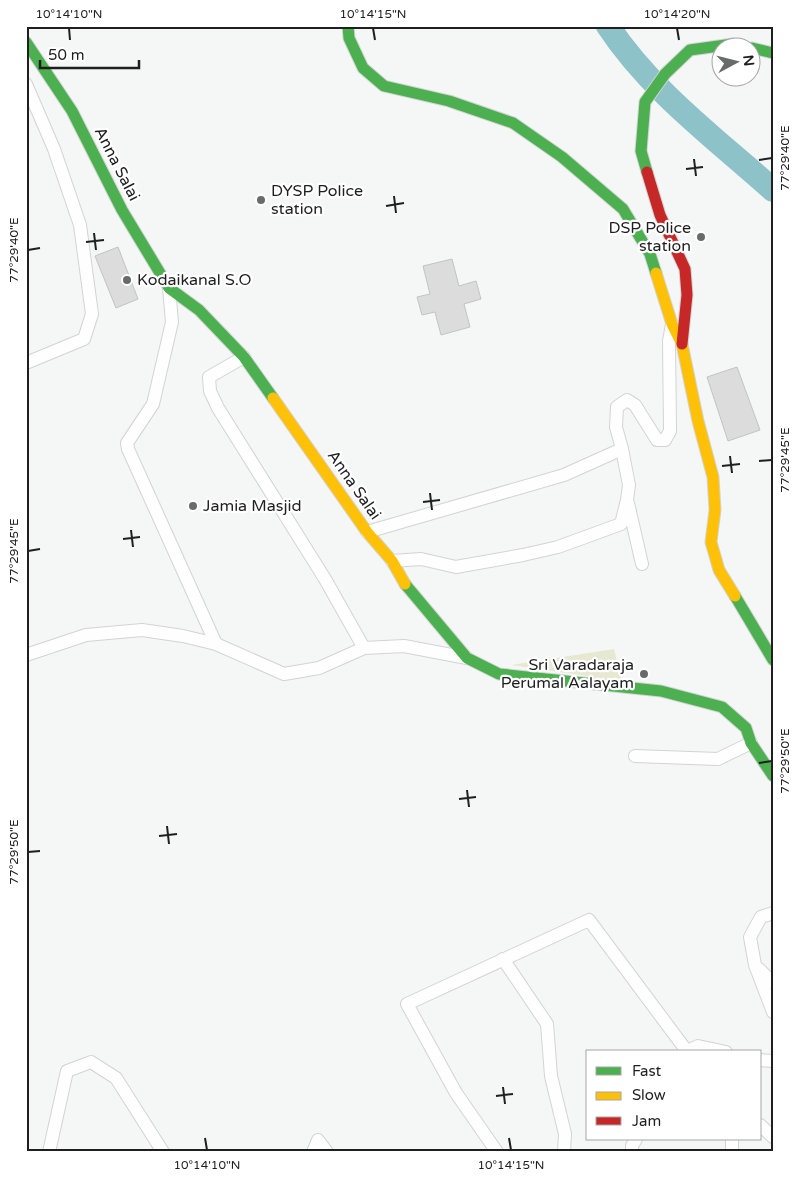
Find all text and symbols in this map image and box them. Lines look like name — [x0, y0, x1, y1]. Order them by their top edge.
text: 10°14'10"N — [36, 7, 103, 21]
text: 10°14'15"N — [340, 7, 407, 21]
text: 10°14'20"N — [644, 7, 711, 21]
scale bar — [40, 38, 139, 70]
north arrow — [712, 38, 762, 88]
text: 50 m — [48, 46, 85, 64]
text: N — [739, 54, 758, 67]
street label: Anna Salai — [90, 124, 144, 204]
text: 77°29'40"E — [778, 125, 792, 191]
place label: DYSP Police station — [271, 181, 363, 219]
marker: DYSP Police station — [255, 194, 267, 206]
text: 77°29'40"E — [7, 217, 21, 283]
place label: DSP Police station — [608, 218, 691, 256]
marker: DSP Police station — [695, 231, 707, 243]
place label: Kodaikanal S.O — [137, 270, 252, 290]
marker: Kodaikanal S.O — [121, 274, 133, 286]
text: 77°29'45"E — [778, 427, 792, 493]
street label: Anna Salai — [323, 446, 385, 524]
place label: Jamia Masjid — [203, 496, 302, 516]
marker: Jamia Masjid — [187, 500, 199, 512]
text: 77°29'45"E — [7, 518, 21, 584]
place label: Sri Varadaraja Perumal Aalayam — [501, 655, 634, 693]
marker: Sri Varadaraja Perumal Aalayam — [638, 668, 650, 680]
text: 77°29'50"E — [778, 728, 792, 794]
text: 77°29'50"E — [7, 819, 21, 885]
legend — [586, 1050, 762, 1140]
text: Fast — [632, 1062, 662, 1080]
text: Slow — [632, 1086, 666, 1104]
text: Jam — [632, 1112, 661, 1130]
text: 10°14'10"N — [174, 1158, 241, 1172]
text: 10°14'15"N — [478, 1158, 545, 1172]

